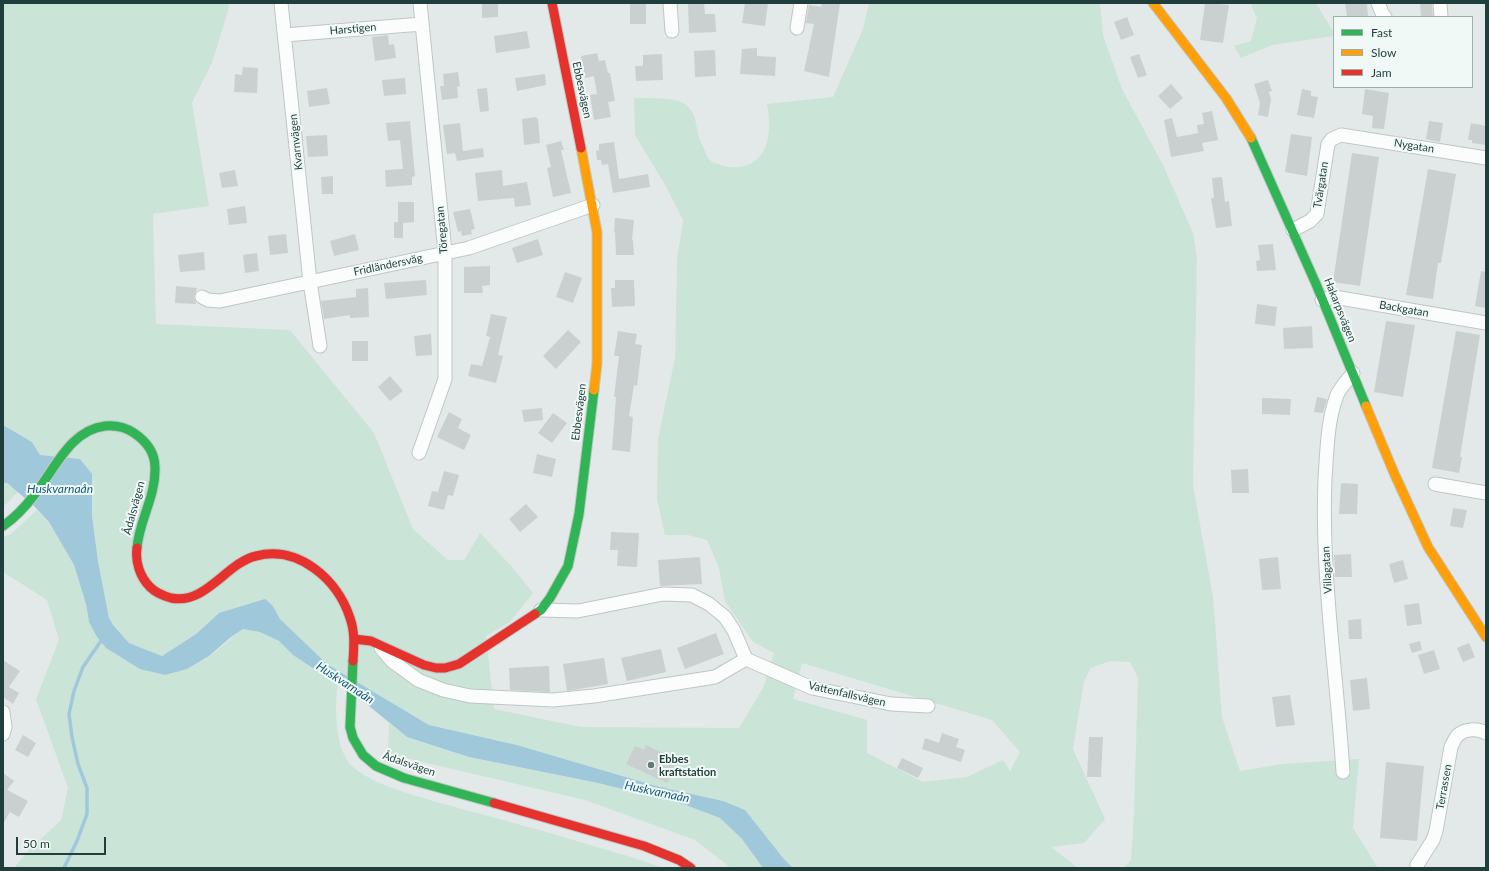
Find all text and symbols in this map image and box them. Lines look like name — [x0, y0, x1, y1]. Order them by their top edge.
legend — [1333, 16, 1473, 88]
street label: Harstigen — [329, 20, 377, 38]
text: Fast — [1371, 25, 1392, 40]
text: Slow — [1371, 45, 1396, 60]
street label: Ebbesvägen — [570, 60, 594, 120]
text: Jam — [1371, 65, 1392, 80]
street label: Kvarnvägen — [286, 113, 306, 171]
street label: Nygatan — [1393, 136, 1435, 156]
street label: Tvärgatan — [1311, 161, 1331, 209]
street label: Töregatan — [433, 206, 451, 254]
street label: Fridländersväg — [352, 251, 424, 279]
street label: Hakarpsvägen — [1321, 276, 1359, 344]
street label: Backgatan — [1378, 298, 1430, 320]
street label: Ebbesvägen — [569, 383, 589, 441]
street label: Ådalsvägen — [121, 480, 147, 536]
water label: Huskvarnaån — [27, 482, 93, 496]
street label: Villagatan — [1319, 546, 1335, 594]
water label: Huskvarnaån — [313, 659, 377, 707]
street label: Vattenfallsvägen — [807, 679, 887, 709]
street label: Ådalsvägen — [381, 749, 437, 779]
place label: Ebbes kraftstation — [659, 752, 716, 778]
marker: Ebbes kraftstation — [646, 760, 656, 770]
street label: Terrassen — [1434, 763, 1454, 811]
water label: Huskvarnaån — [623, 778, 691, 806]
scale bar — [18, 829, 108, 855]
text: 50 m — [23, 836, 50, 851]

